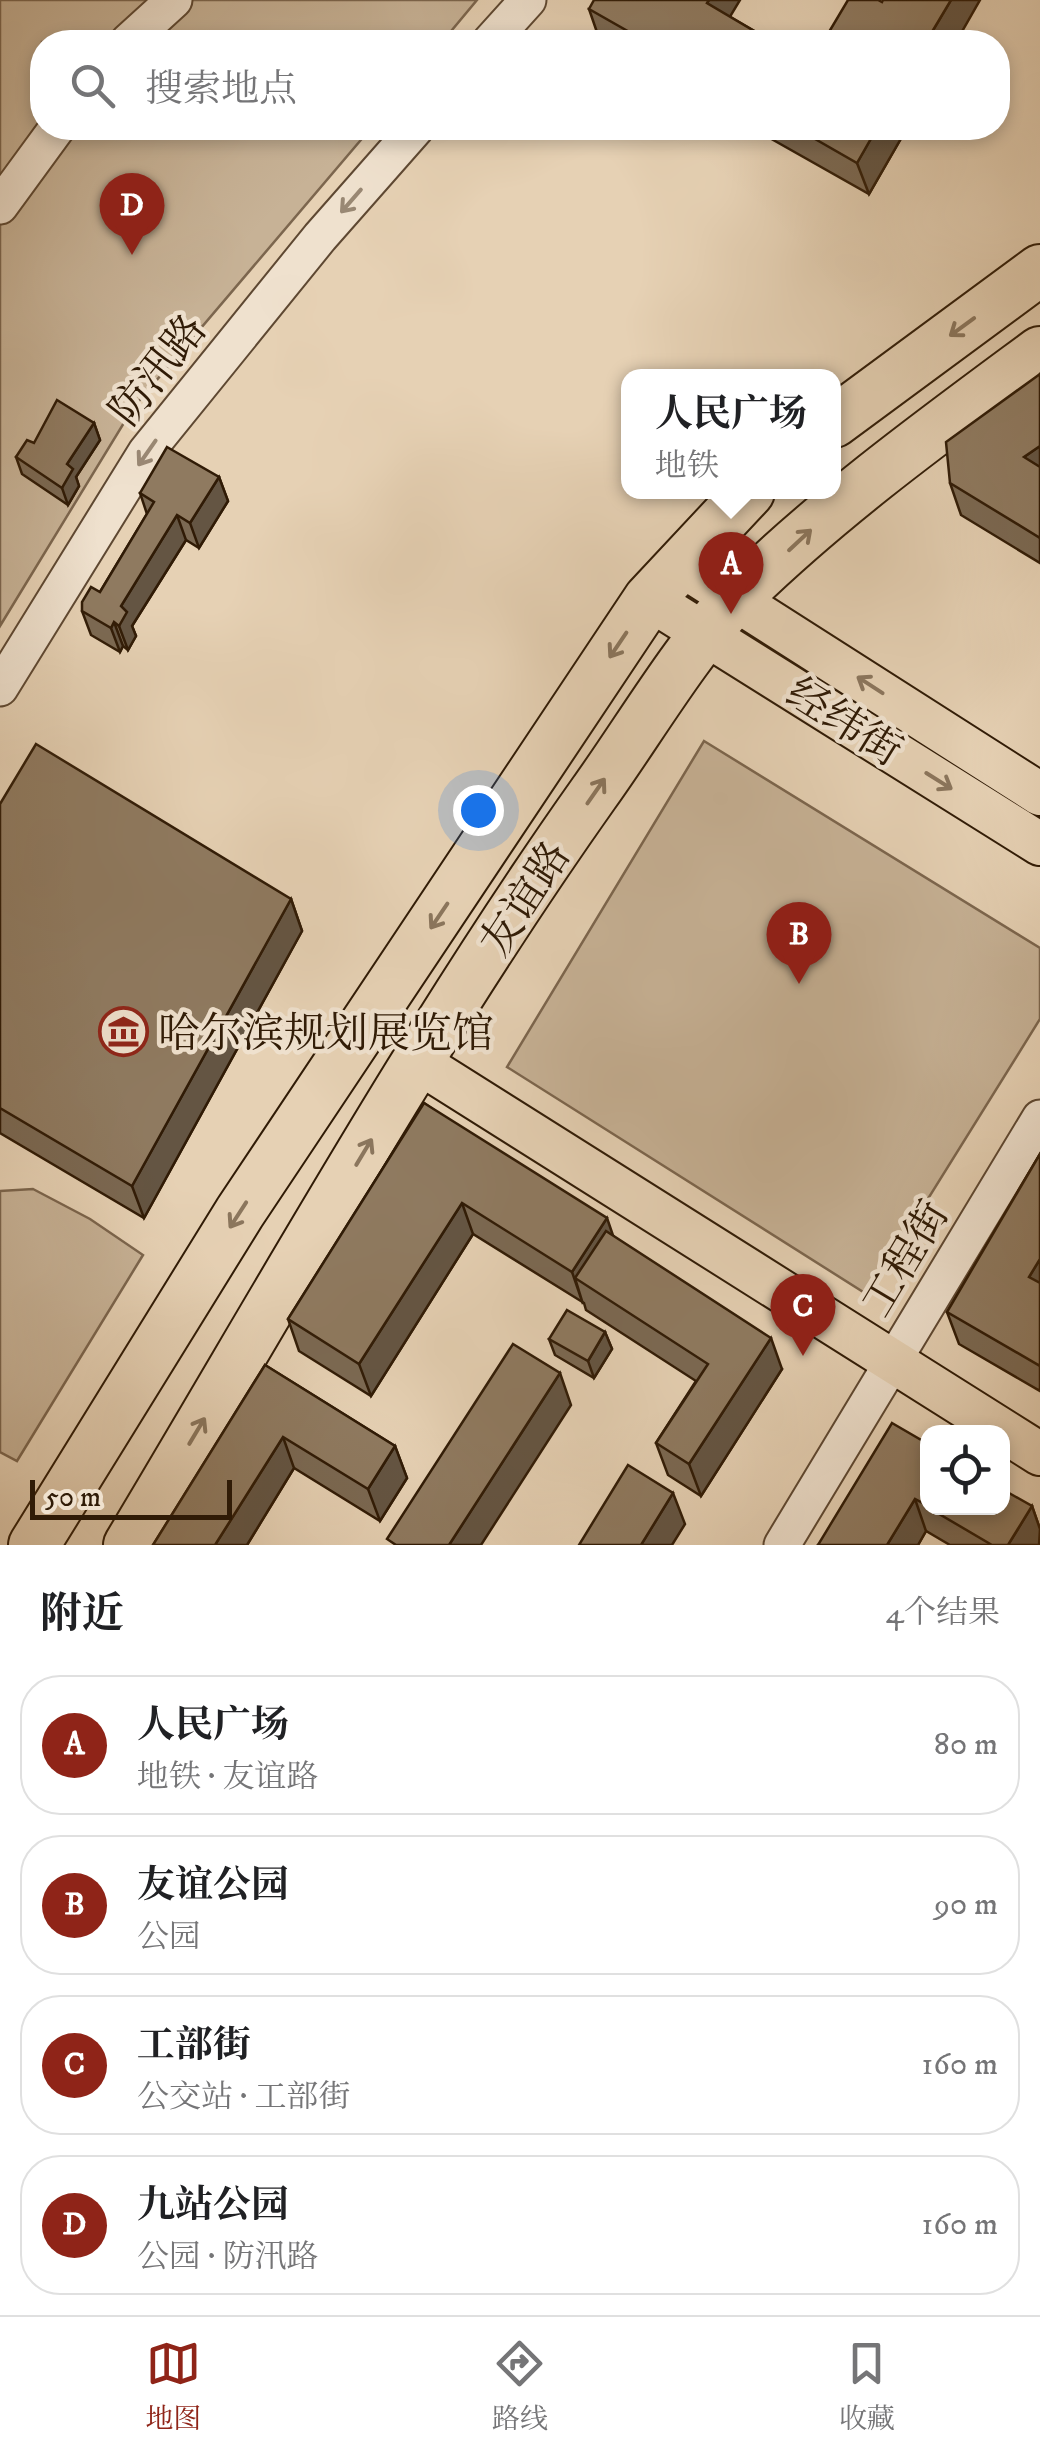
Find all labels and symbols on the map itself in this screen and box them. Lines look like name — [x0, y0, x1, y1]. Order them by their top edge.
pin: D — [100, 172, 164, 255]
one-way arrow — [340, 188, 363, 213]
street label: 防汛路 — [100, 305, 219, 437]
one-way arrow — [949, 317, 976, 338]
one-way arrow — [137, 439, 158, 467]
one-way arrow — [787, 528, 813, 552]
pin: A — [698, 532, 764, 614]
one-way arrow — [608, 631, 629, 659]
street label: 经纬街 — [776, 668, 911, 779]
one-way arrow — [856, 674, 884, 695]
one-way arrow — [925, 770, 953, 791]
one-way arrow — [585, 778, 606, 805]
your location — [453, 785, 504, 836]
street label: 友谊路 — [470, 833, 583, 967]
one-way arrow — [428, 901, 449, 930]
pin: B — [766, 902, 832, 984]
museum icon: 哈尔滨规划展览馆 — [97, 1006, 149, 1058]
place label: 哈尔滨规划展览馆 — [158, 1009, 494, 1061]
one-way arrow — [354, 1138, 374, 1167]
street label: 工程街 — [852, 1192, 961, 1327]
one-way arrow — [227, 1200, 248, 1229]
pin: C — [770, 1274, 836, 1356]
one-way arrow — [187, 1417, 207, 1446]
scale bar — [30, 1475, 232, 1520]

